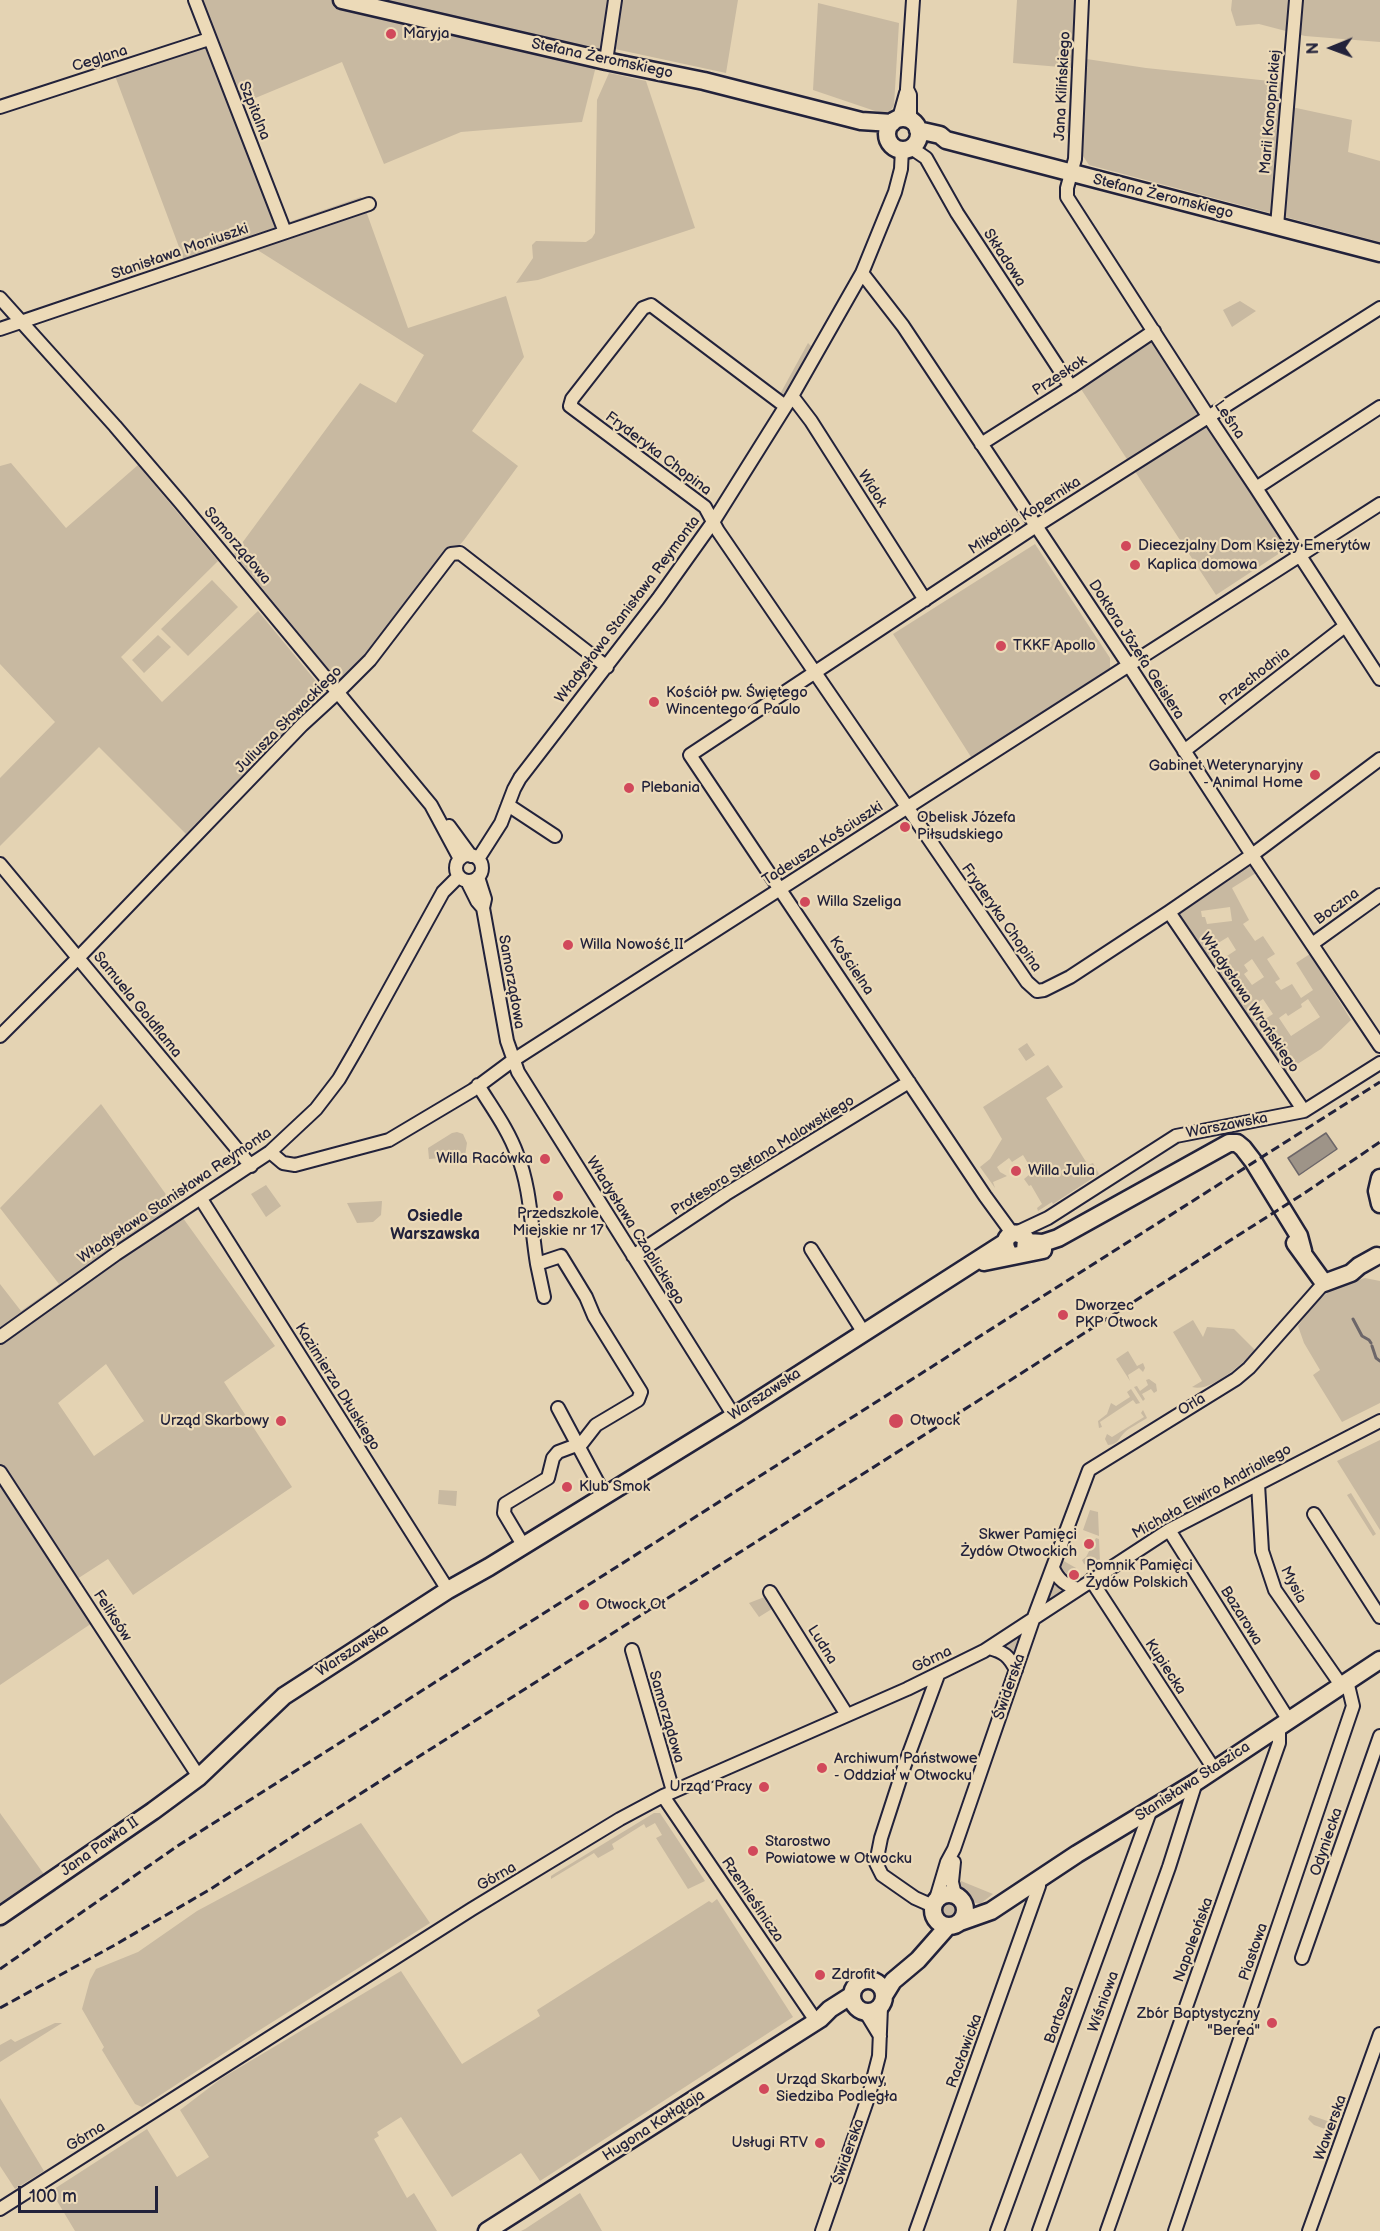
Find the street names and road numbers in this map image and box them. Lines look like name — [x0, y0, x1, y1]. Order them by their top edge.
street label: Jana Kilińskiego — [1051, 31, 1075, 141]
street label: Stefana Żeromskiego — [530, 35, 674, 83]
street label: Ceglana — [70, 42, 130, 76]
street label: Marii Konopnickiej — [1257, 49, 1285, 175]
street label: Szpitalna — [234, 79, 274, 143]
street label: Stefana Żeromskiego — [1091, 171, 1235, 223]
street label: Stanisława Moniuszki — [109, 220, 251, 284]
street label: Składowa — [979, 226, 1029, 290]
street label: Przeskok — [1029, 352, 1091, 400]
street label: Leśna — [1210, 397, 1248, 443]
street label: Fryderyka Chopina — [601, 408, 715, 500]
street label: Widok — [853, 467, 891, 511]
street label: Mikołaja Kopernika — [966, 473, 1084, 559]
street label: Samorządowa — [200, 504, 274, 588]
street label: Władysława Stanisława Reymonta — [552, 513, 704, 707]
street label: Doktora Józefa Geislera — [1084, 577, 1188, 723]
street label: Przechodnia — [1216, 644, 1294, 710]
street label: Juliusza Słowackiego — [232, 663, 346, 777]
street label: Tadeusza Kościuszki — [759, 798, 887, 890]
street label: Fryderyka Chopina — [957, 860, 1045, 976]
street label: Boczna — [1311, 885, 1363, 929]
street label: Władysława Wrońskiego — [1195, 930, 1303, 1076]
street label: Kościelna — [825, 933, 877, 999]
street label: Samorządowa — [494, 934, 528, 1030]
street label: Samuela Goldflama — [89, 948, 185, 1062]
street label: Profesora Stefana Malawskiego — [668, 1092, 858, 1220]
street label: Warszawska — [1185, 1109, 1269, 1143]
street label: Władysława Stanisława Reymonta — [75, 1124, 275, 1268]
street label: Władysława Czaplickiego — [582, 1153, 688, 1309]
street label: Kazimierza Dłuskiego — [290, 1320, 384, 1454]
street label: Warszawska — [725, 1365, 805, 1425]
street label: Orla — [1175, 1390, 1209, 1420]
street label: Michała Elwiro Andriollego — [1129, 1441, 1295, 1543]
street label: Mysia — [1276, 1564, 1310, 1606]
street label: Bazarowa — [1216, 1583, 1266, 1649]
street label: Feliksów — [89, 1587, 135, 1645]
street label: Warszawska — [313, 1621, 393, 1681]
street label: Ludna — [803, 1622, 841, 1668]
street label: Kupiecka — [1140, 1636, 1190, 1698]
street label: Górna — [909, 1643, 955, 1677]
street label: Świderska — [990, 1652, 1030, 1722]
street label: Samorządowa — [644, 1669, 688, 1765]
street label: Stanisława Staszica — [1132, 1738, 1254, 1826]
street label: Odyniecka — [1307, 1805, 1347, 1879]
street label: Jana Pawła II — [58, 1814, 142, 1880]
street label: Rzemieślnicza — [717, 1854, 787, 1946]
street label: Górna — [474, 1859, 520, 1895]
street label: Napoleońska — [1170, 1895, 1218, 1985]
street label: Piastowa — [1236, 1921, 1272, 1983]
street label: Wiśniowa — [1085, 1969, 1123, 2035]
street label: Bartosza — [1041, 1984, 1079, 2046]
street label: Racławicka — [943, 2012, 987, 2090]
street label: Hugona Kołłątaja — [600, 2086, 708, 2166]
street label: Wawerska — [1311, 2093, 1351, 2163]
street label: Świderska — [829, 2117, 869, 2187]
street label: Górna — [63, 2118, 109, 2156]

